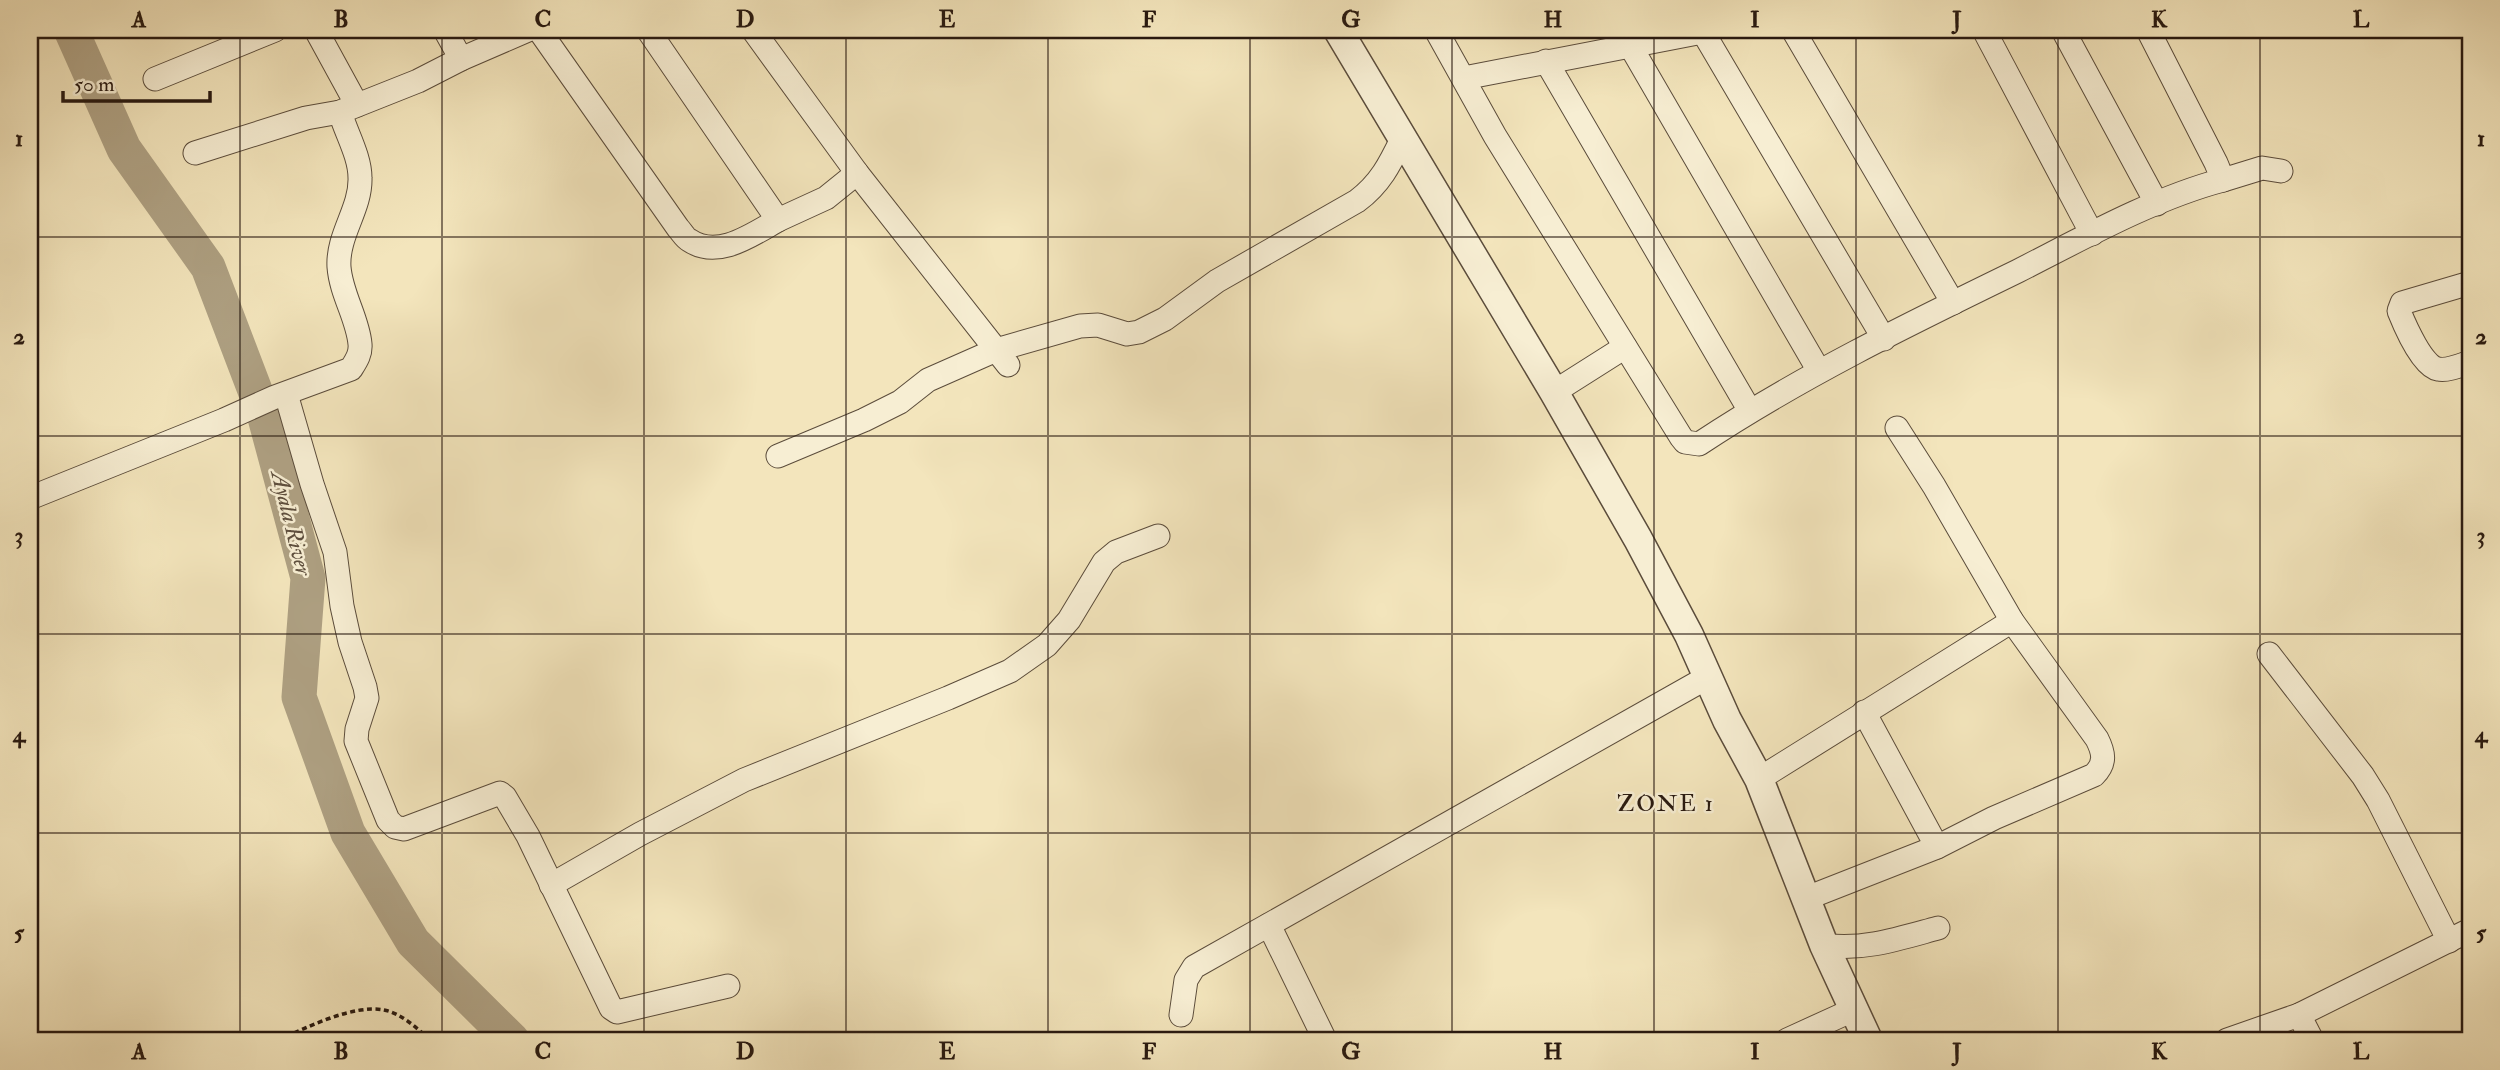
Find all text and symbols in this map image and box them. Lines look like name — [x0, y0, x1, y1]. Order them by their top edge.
text: A — [131, 5, 147, 34]
text: B — [333, 5, 349, 34]
text: C — [535, 5, 551, 34]
text: D — [736, 5, 754, 34]
text: E — [939, 5, 956, 34]
text: F — [1142, 5, 1157, 34]
text: G — [1341, 5, 1361, 34]
text: H — [1544, 5, 1563, 34]
text: I — [1750, 5, 1760, 34]
text: J — [1951, 5, 1962, 35]
text: K — [2151, 5, 2168, 34]
text: L — [2353, 5, 2370, 34]
scale bar — [63, 60, 210, 104]
text: 50 m — [74, 71, 115, 98]
text: 1 — [15, 124, 23, 153]
text: 1 — [2477, 124, 2485, 153]
text: 2 — [13, 322, 25, 351]
text: 2 — [2475, 322, 2487, 351]
water label: Ayala River — [264, 465, 319, 580]
text: 3 — [15, 521, 23, 550]
text: 3 — [2477, 521, 2485, 550]
text: 4 — [12, 720, 27, 749]
text: 4 — [2474, 720, 2489, 749]
district label: ZONE 1 — [1617, 789, 1715, 818]
text: 5 — [14, 918, 25, 947]
text: 5 — [2476, 918, 2487, 947]
text: A — [131, 1037, 147, 1066]
text: B — [333, 1037, 349, 1066]
text: C — [535, 1037, 551, 1066]
text: D — [736, 1037, 754, 1066]
text: E — [939, 1037, 956, 1066]
text: F — [1142, 1037, 1157, 1066]
text: G — [1341, 1037, 1361, 1066]
text: H — [1544, 1037, 1563, 1066]
text: I — [1750, 1037, 1760, 1066]
text: J — [1951, 1037, 1962, 1067]
text: K — [2151, 1037, 2168, 1066]
text: L — [2353, 1037, 2370, 1066]

